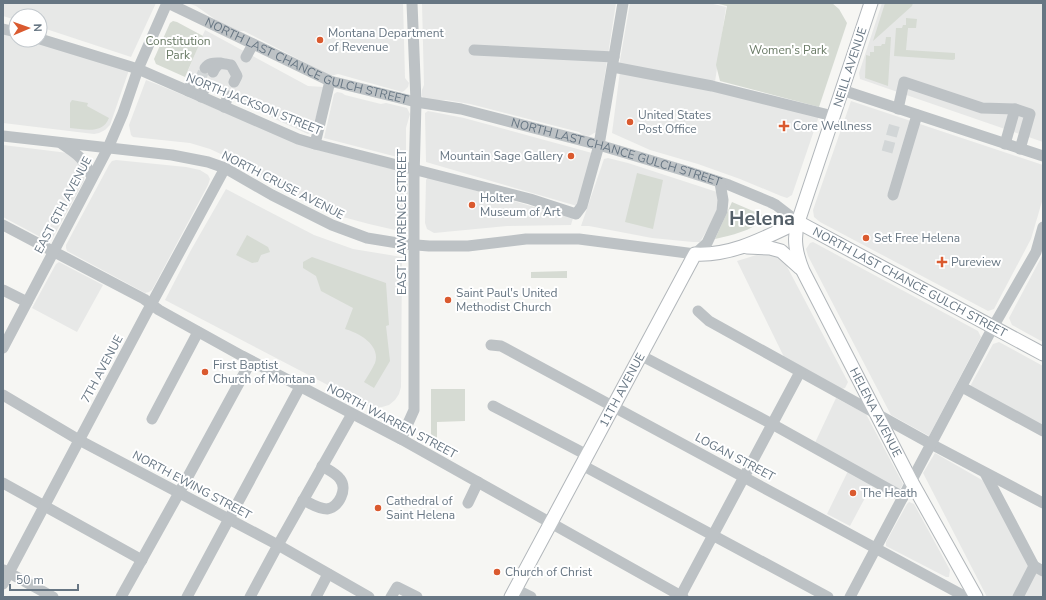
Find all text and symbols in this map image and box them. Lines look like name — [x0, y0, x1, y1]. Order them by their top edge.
north arrow — [8, 8, 48, 48]
street label: NORTH LAST CHANCE GULCH STREET — [202, 14, 411, 108]
text: N — [30, 23, 45, 32]
place label: Montana Department of Revenue — [328, 25, 444, 55]
street label: NEILL AVENUE — [830, 25, 870, 109]
park label: Constitution Park — [145, 33, 211, 63]
marker: Montana Department of Revenue — [315, 35, 325, 45]
park label: Women's Park — [749, 42, 828, 58]
street label: NORTH JACKSON STREET — [184, 69, 325, 139]
place label: United States Post Office — [638, 107, 711, 137]
street label: NORTH LAST CHANCE GULCH STREET — [509, 114, 724, 190]
marker: United States Post Office — [625, 117, 635, 127]
place label: Core Wellness — [793, 118, 872, 134]
marker: Core Wellness — [778, 120, 790, 132]
street label: NORTH CRUSE AVENUE — [219, 147, 347, 223]
street label: EAST LAWRENCE STREET — [394, 148, 410, 295]
place label: Mountain Sage Gallery — [440, 148, 564, 164]
marker: Mountain Sage Gallery — [566, 151, 576, 161]
street label: EAST 6TH AVENUE — [31, 154, 95, 256]
place label: Holter Museum of Art — [480, 190, 561, 220]
marker: Holter Museum of Art — [467, 200, 477, 210]
district label: Helena — [729, 205, 795, 232]
street label: NORTH LAST CHANCE GULCH STREET — [810, 223, 1010, 341]
place label: Set Free Helena — [874, 230, 960, 246]
marker: Set Free Helena — [861, 233, 871, 243]
place label: Pureview — [951, 254, 1001, 270]
marker: Pureview — [936, 256, 948, 268]
place label: Saint Paul's United Methodist Church — [456, 285, 558, 315]
marker: Saint Paul's United Methodist Church — [443, 295, 453, 305]
street label: 7TH AVENUE — [77, 332, 127, 406]
street label: 11TH AVENUE — [596, 350, 648, 430]
place label: First Baptist Church of Montana — [213, 357, 315, 387]
street label: HELENA AVENUE — [846, 365, 905, 460]
marker: First Baptist Church of Montana — [200, 367, 210, 377]
street label: NORTH WARREN STREET — [324, 380, 461, 462]
street label: LOGAN STREET — [692, 429, 778, 485]
street label: NORTH EWING STREET — [130, 447, 255, 524]
place label: The Heath — [861, 485, 917, 501]
marker: The Heath — [848, 488, 858, 498]
place label: Cathedral of Saint Helena — [386, 493, 455, 523]
marker: Cathedral of Saint Helena — [373, 503, 383, 513]
place label: Church of Christ — [505, 564, 593, 580]
scale bar — [10, 566, 78, 592]
marker: Church of Christ — [492, 567, 502, 577]
text: 50 m — [16, 572, 44, 588]

